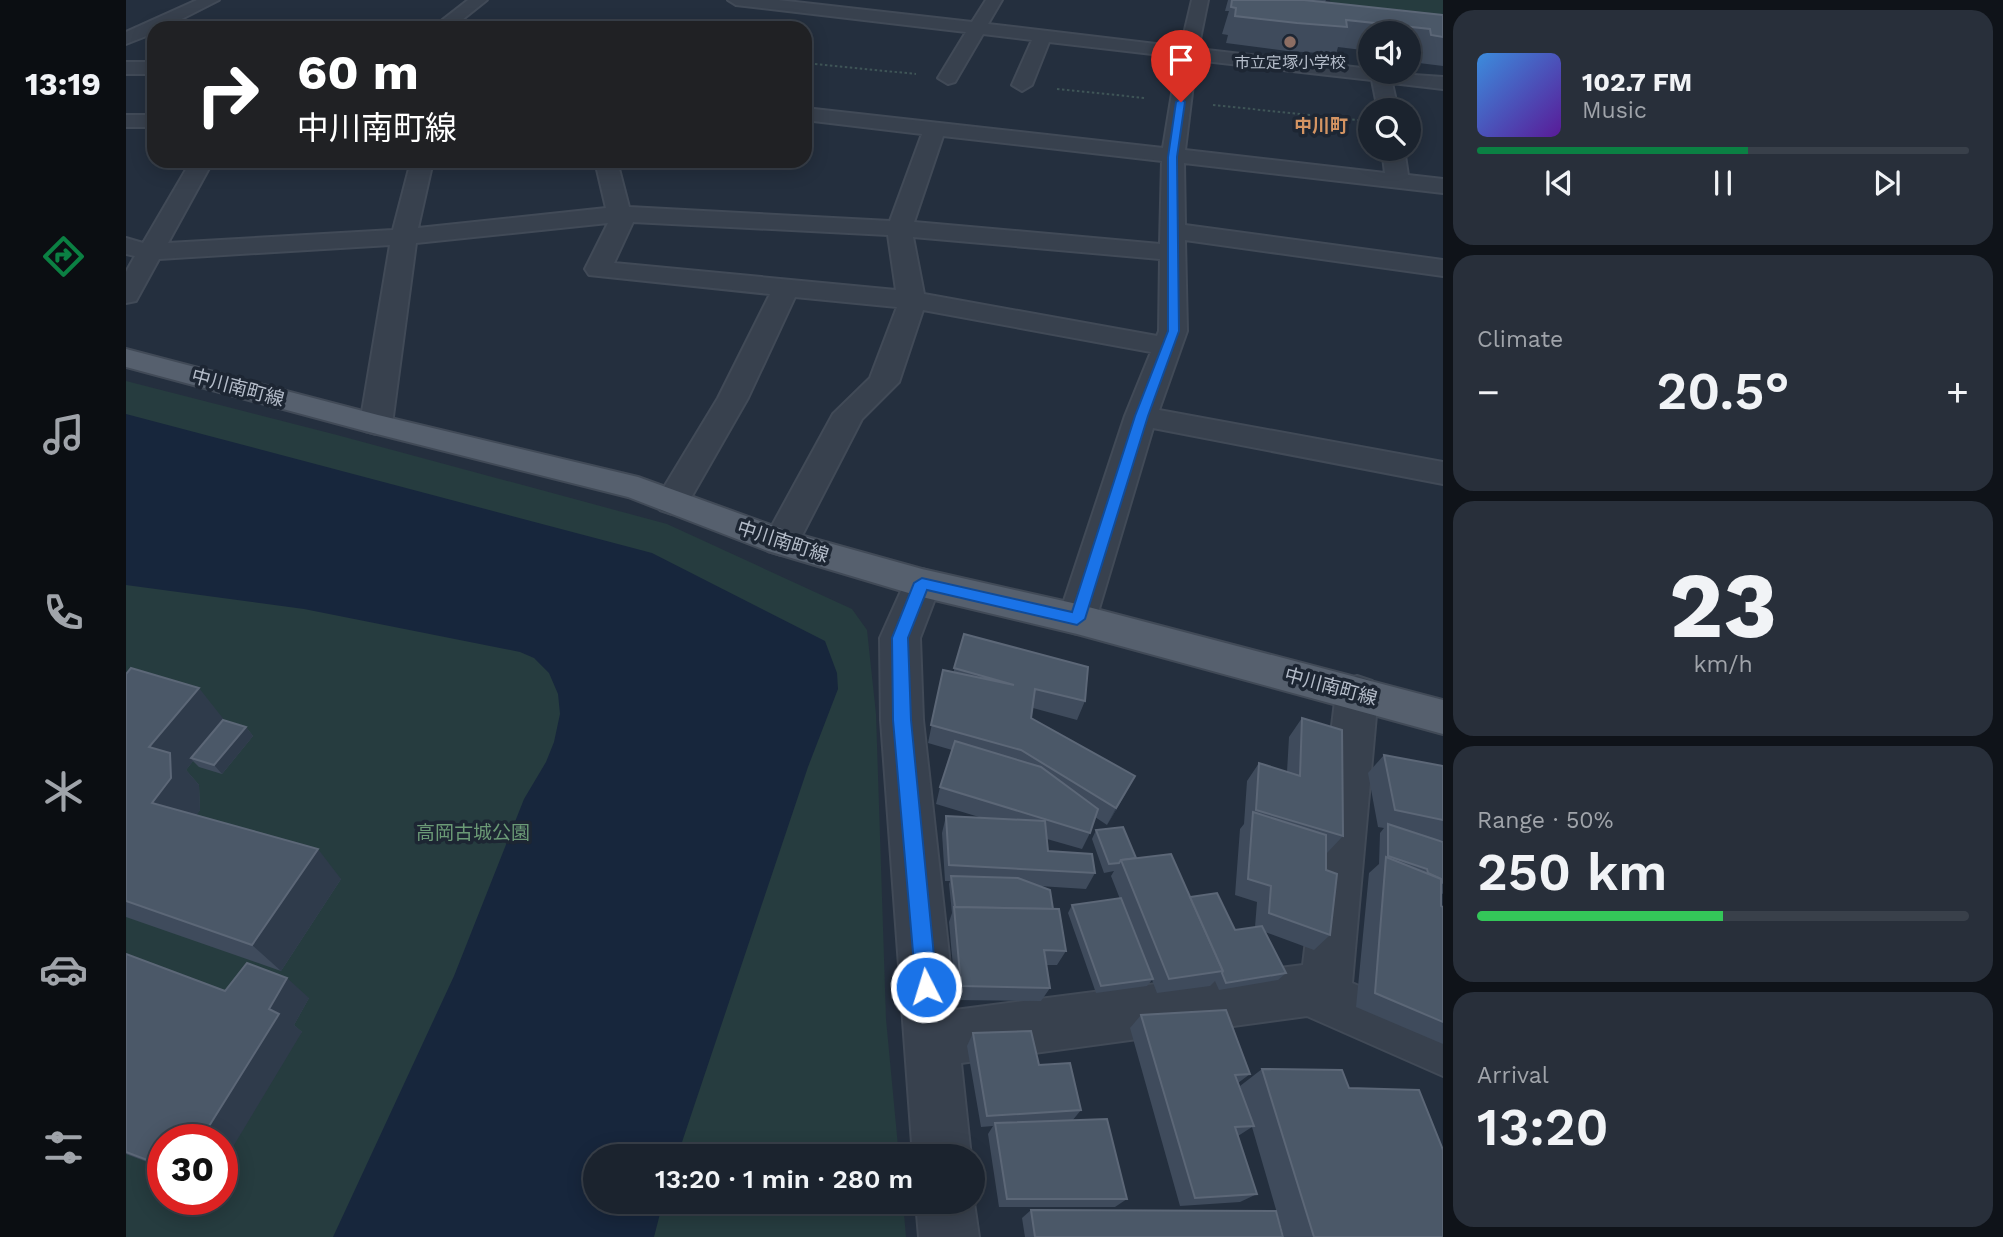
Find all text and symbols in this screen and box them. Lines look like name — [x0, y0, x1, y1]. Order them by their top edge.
map controls — [1358, 21, 1421, 161]
button: sound — [1358, 21, 1421, 84]
pin — [1151, 30, 1211, 102]
marker: 市立定塚小学校 — [1282, 34, 1298, 50]
icon: arrive — [1162, 41, 1200, 79]
text: 60 m — [297, 43, 419, 101]
icon: right — [182, 49, 273, 140]
place label: 市立定塚小学校 — [1234, 53, 1346, 72]
text: 13:19 — [25, 65, 101, 103]
text: 102.7 FM — [1582, 67, 1692, 97]
text: Music — [1582, 97, 1647, 124]
button: search — [1358, 98, 1421, 161]
text: 中川南町線 — [297, 109, 457, 147]
district label: 中川町 — [1294, 115, 1348, 136]
icon: previous — [1540, 164, 1578, 202]
icon: pause — [1704, 164, 1742, 202]
icon: next — [1868, 164, 1906, 202]
icon: directions — [39, 232, 88, 281]
text: Climate — [1477, 326, 1563, 353]
text: 20.5° — [1657, 361, 1789, 422]
street label: 中川南町線 — [189, 364, 287, 411]
text: − — [1477, 370, 1500, 414]
text: + — [1946, 370, 1969, 414]
icon: music — [39, 410, 88, 459]
street label: 中川南町線 — [734, 516, 832, 567]
text: 23 — [1669, 552, 1777, 659]
icon: phone — [39, 588, 88, 637]
text: km/h — [1693, 651, 1753, 678]
street label: 中川南町線 — [1282, 663, 1380, 710]
icon: climate — [39, 767, 88, 816]
text: Range · 50% — [1477, 807, 1613, 834]
park label: 高岡古城公園 — [416, 821, 530, 844]
text: 250 km — [1477, 842, 1667, 903]
icon: car — [39, 945, 88, 994]
position arrow — [889, 950, 963, 1024]
text: Arrival — [1477, 1062, 1549, 1089]
text: 13:20 — [1477, 1097, 1609, 1158]
icon: filters — [39, 1123, 88, 1172]
speed limit sign: 30 — [147, 1124, 238, 1215]
text: 13:20 · 1 min · 280 m — [655, 1164, 913, 1194]

